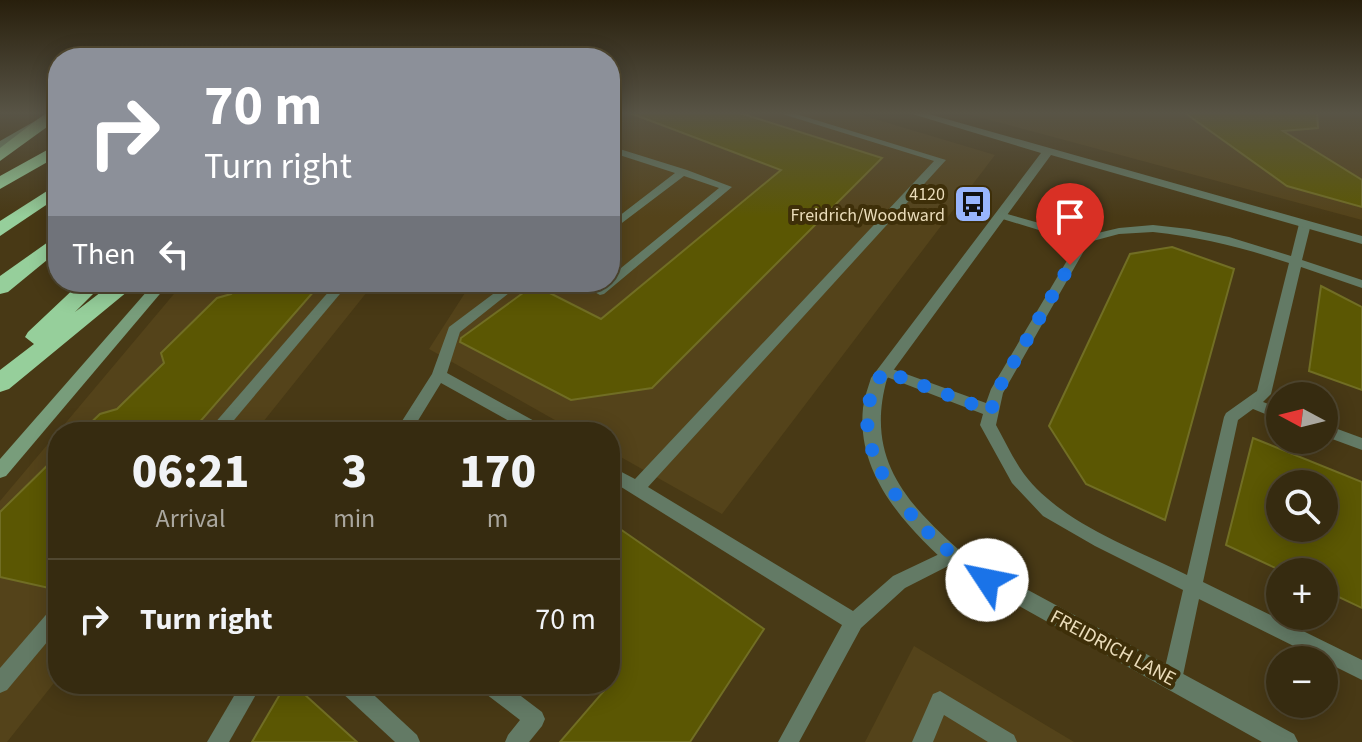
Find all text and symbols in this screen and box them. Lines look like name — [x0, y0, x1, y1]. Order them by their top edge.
text: 70 m — [204, 67, 322, 146]
icon: right — [72, 80, 176, 184]
text: Turn right — [204, 141, 352, 192]
place label: 4120 Freidrich/Woodward — [791, 182, 945, 228]
bus stop icon: 4120 Freidrich/Woodward — [952, 183, 994, 225]
pin — [1036, 183, 1104, 265]
icon: arrive — [1048, 195, 1092, 239]
icon: left — [152, 232, 196, 276]
text: Then — [72, 233, 136, 276]
north arrow — [1266, 382, 1338, 454]
map controls — [1266, 382, 1338, 718]
text: 06:21 — [132, 438, 249, 506]
text: 3 — [341, 438, 367, 506]
text: 170 — [459, 438, 536, 506]
button: search — [1266, 470, 1338, 542]
text: Arrival — [156, 500, 226, 537]
text: min — [333, 500, 375, 537]
text: m — [487, 500, 508, 537]
position arrow — [945, 538, 1029, 622]
button: + — [1266, 558, 1338, 630]
icon: right — [72, 597, 116, 641]
text: Turn right — [140, 598, 272, 641]
text: 70 m — [535, 598, 596, 641]
street label: FREIDRICH LANE — [1045, 603, 1181, 693]
button: − — [1266, 646, 1338, 718]

